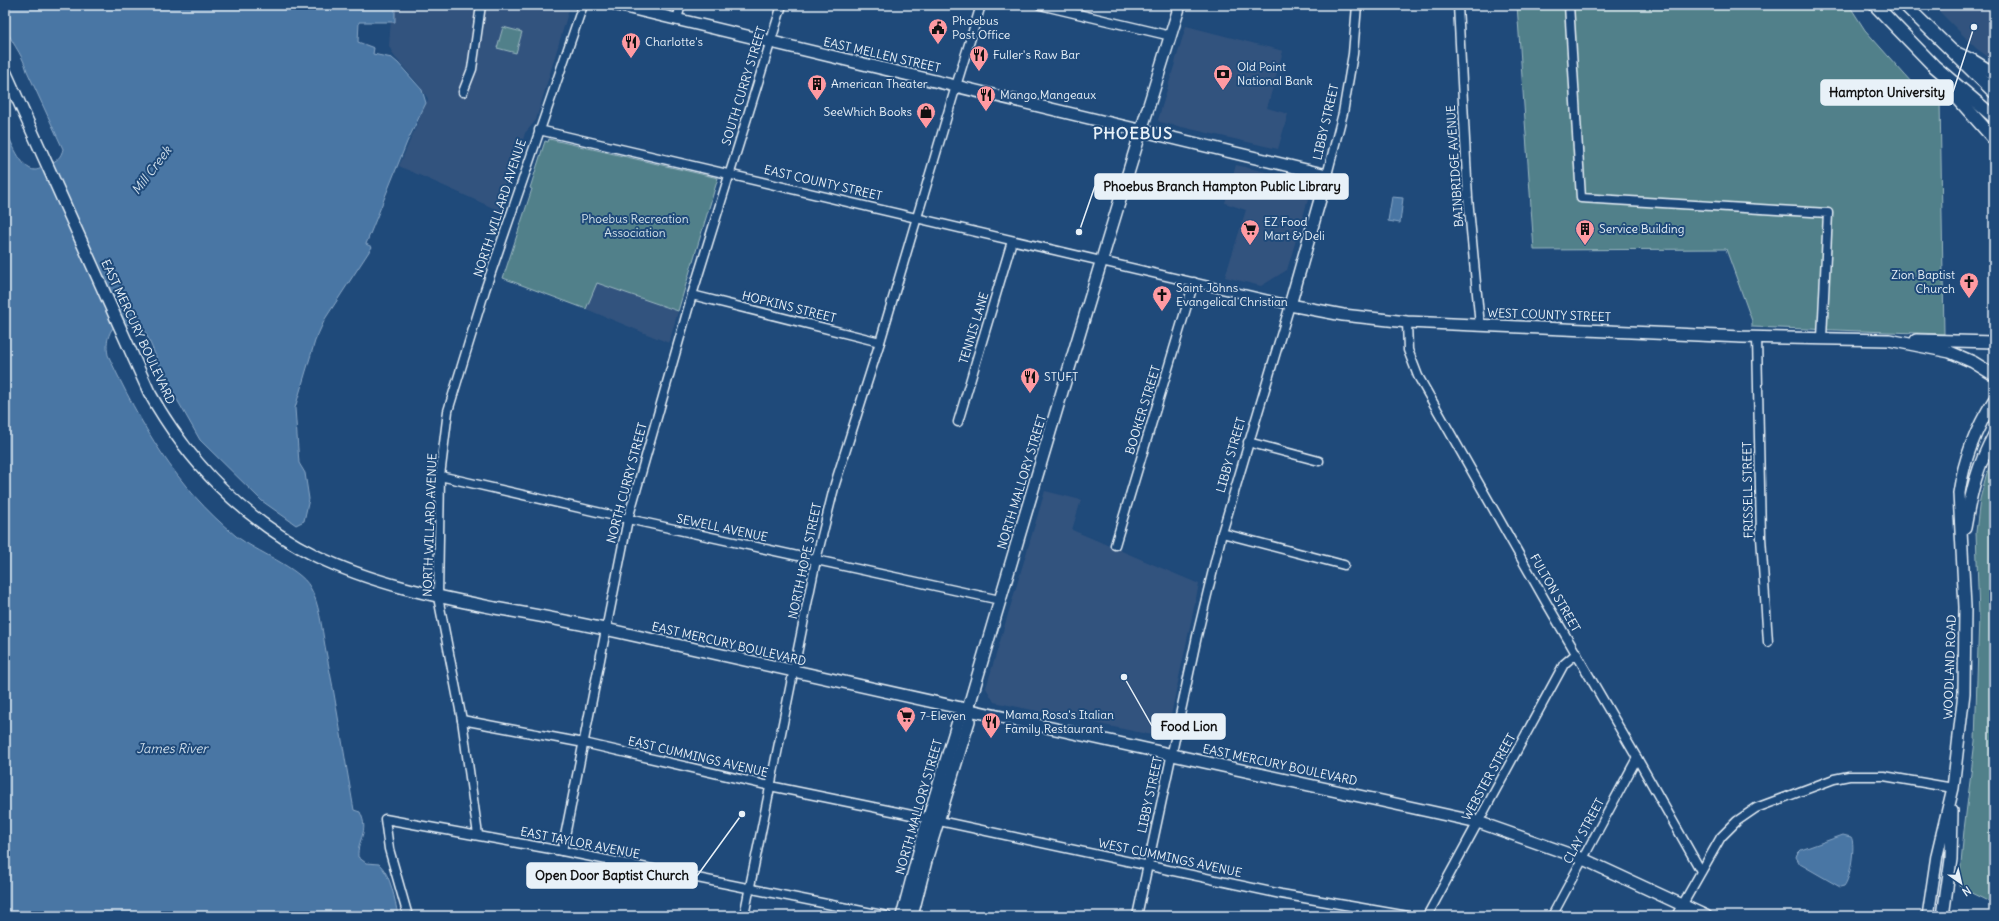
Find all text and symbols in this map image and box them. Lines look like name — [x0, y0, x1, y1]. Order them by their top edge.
place label: Phoebus Post Office — [952, 13, 1010, 42]
public building icon: Phoebus Post Office — [927, 17, 949, 45]
street label: SOUTH CURRY STREET — [718, 25, 769, 147]
restaurant icon: Charlotte's — [620, 31, 642, 59]
place label: Charlotte's — [645, 34, 703, 49]
street label: EAST MELLEN STREET — [822, 34, 942, 75]
restaurant icon: Fuller's Raw Bar — [968, 44, 990, 72]
place label: Fuller's Raw Bar — [993, 47, 1080, 62]
place label: Old Point National Bank — [1237, 59, 1313, 88]
bank icon: Old Point National Bank — [1212, 63, 1234, 91]
building icon: American Theater — [806, 73, 828, 101]
place label: American Theater — [831, 76, 928, 91]
callout: Hampton University — [1821, 80, 1953, 105]
street label: LIBBY STREET — [1309, 82, 1342, 161]
restaurant icon: Mango Mangeaux — [975, 84, 997, 112]
text: Hampton University — [1829, 84, 1945, 101]
place label: Mango Mangeaux — [1000, 87, 1096, 102]
shop icon: SeeWhich Books — [915, 101, 937, 129]
place label: SeeWhich Books — [823, 104, 912, 119]
street label: BAINBRIDGE AVENUE — [1443, 104, 1466, 228]
district label: PHOEBUS — [1093, 123, 1173, 143]
street label: NORTH WILLARD AVENUE — [470, 137, 529, 279]
water label: Mill Creek — [128, 142, 176, 198]
street label: EAST COUNTY STREET — [763, 162, 884, 203]
callout: Phoebus Branch Hampton Public Library — [1095, 174, 1348, 199]
text: Phoebus Branch Hampton Public Library — [1103, 178, 1341, 195]
park label: Phoebus Recreation Association — [581, 211, 689, 240]
place label: EZ Food Mart & Deli — [1264, 214, 1325, 243]
supermarket icon: EZ Food Mart & Deli — [1239, 218, 1261, 246]
building icon: Service Building — [1574, 218, 1596, 246]
place label: Service Building — [1599, 221, 1684, 236]
street label: EAST MERCURY BOULEVARD — [98, 257, 179, 407]
place label: Zion Baptist Church — [1891, 267, 1955, 296]
church icon: Zion Baptist Church — [1958, 271, 1980, 299]
place label: Saint Johns Evangelical Christian — [1176, 280, 1288, 309]
church icon: Saint Johns Evangelical Christian — [1151, 284, 1173, 312]
street label: HOPKINS STREET — [740, 288, 838, 325]
street label: TENNIS LANE — [955, 290, 992, 366]
street label: WEST COUNTY STREET — [1487, 305, 1611, 324]
street label: BOOKER STREET — [1122, 364, 1163, 456]
restaurant icon: STUFT — [1019, 366, 1041, 394]
place label: STUFT — [1044, 369, 1078, 384]
street label: NORTH MALLORY STREET — [994, 413, 1049, 551]
street label: LIBBY STREET — [1213, 415, 1248, 494]
street label: NORTH CURRY STREET — [603, 421, 650, 545]
street label: FRISSELL STREET — [1739, 441, 1756, 539]
street label: NORTH WILLARD AVENUE — [419, 453, 440, 597]
street label: NORTH HOPE STREET — [785, 501, 824, 620]
street label: SEWELL AVENUE — [675, 511, 769, 545]
street label: FULTON STREET — [1527, 551, 1584, 634]
street label: WOODLAND ROAD — [1940, 614, 1959, 720]
street label: EAST MERCURY BOULEVARD — [650, 618, 808, 669]
supermarket icon: 7-Eleven — [895, 705, 917, 733]
place label: Mama Rosa's Italian Family Restaurant — [1005, 707, 1114, 736]
place label: 7-Eleven — [920, 708, 966, 723]
restaurant icon: Mama Rosa's Italian Family Restaurant — [980, 711, 1002, 739]
callout: Food Lion — [1152, 714, 1225, 739]
text: Food Lion — [1161, 718, 1218, 735]
street label: WEBSTER STREET — [1458, 731, 1519, 823]
street label: EAST CUMMINGS AVENUE — [627, 733, 770, 780]
street label: NORTH MALLORY STREET — [892, 738, 945, 876]
water label: James River — [136, 740, 209, 757]
street label: EAST MERCURY BOULEVARD — [1201, 741, 1359, 788]
street label: LIBBY STREET — [1134, 755, 1165, 834]
street label: CLAY STREET — [1560, 795, 1607, 866]
street label: EAST TAYLOR AVENUE — [519, 824, 641, 861]
street label: WEST CUMMINGS AVENUE — [1097, 835, 1243, 880]
callout: Open Door Baptist Church — [527, 863, 697, 888]
north arrow — [1941, 863, 1981, 903]
text: Open Door Baptist Church — [535, 867, 690, 884]
text: N — [1960, 883, 1974, 899]

